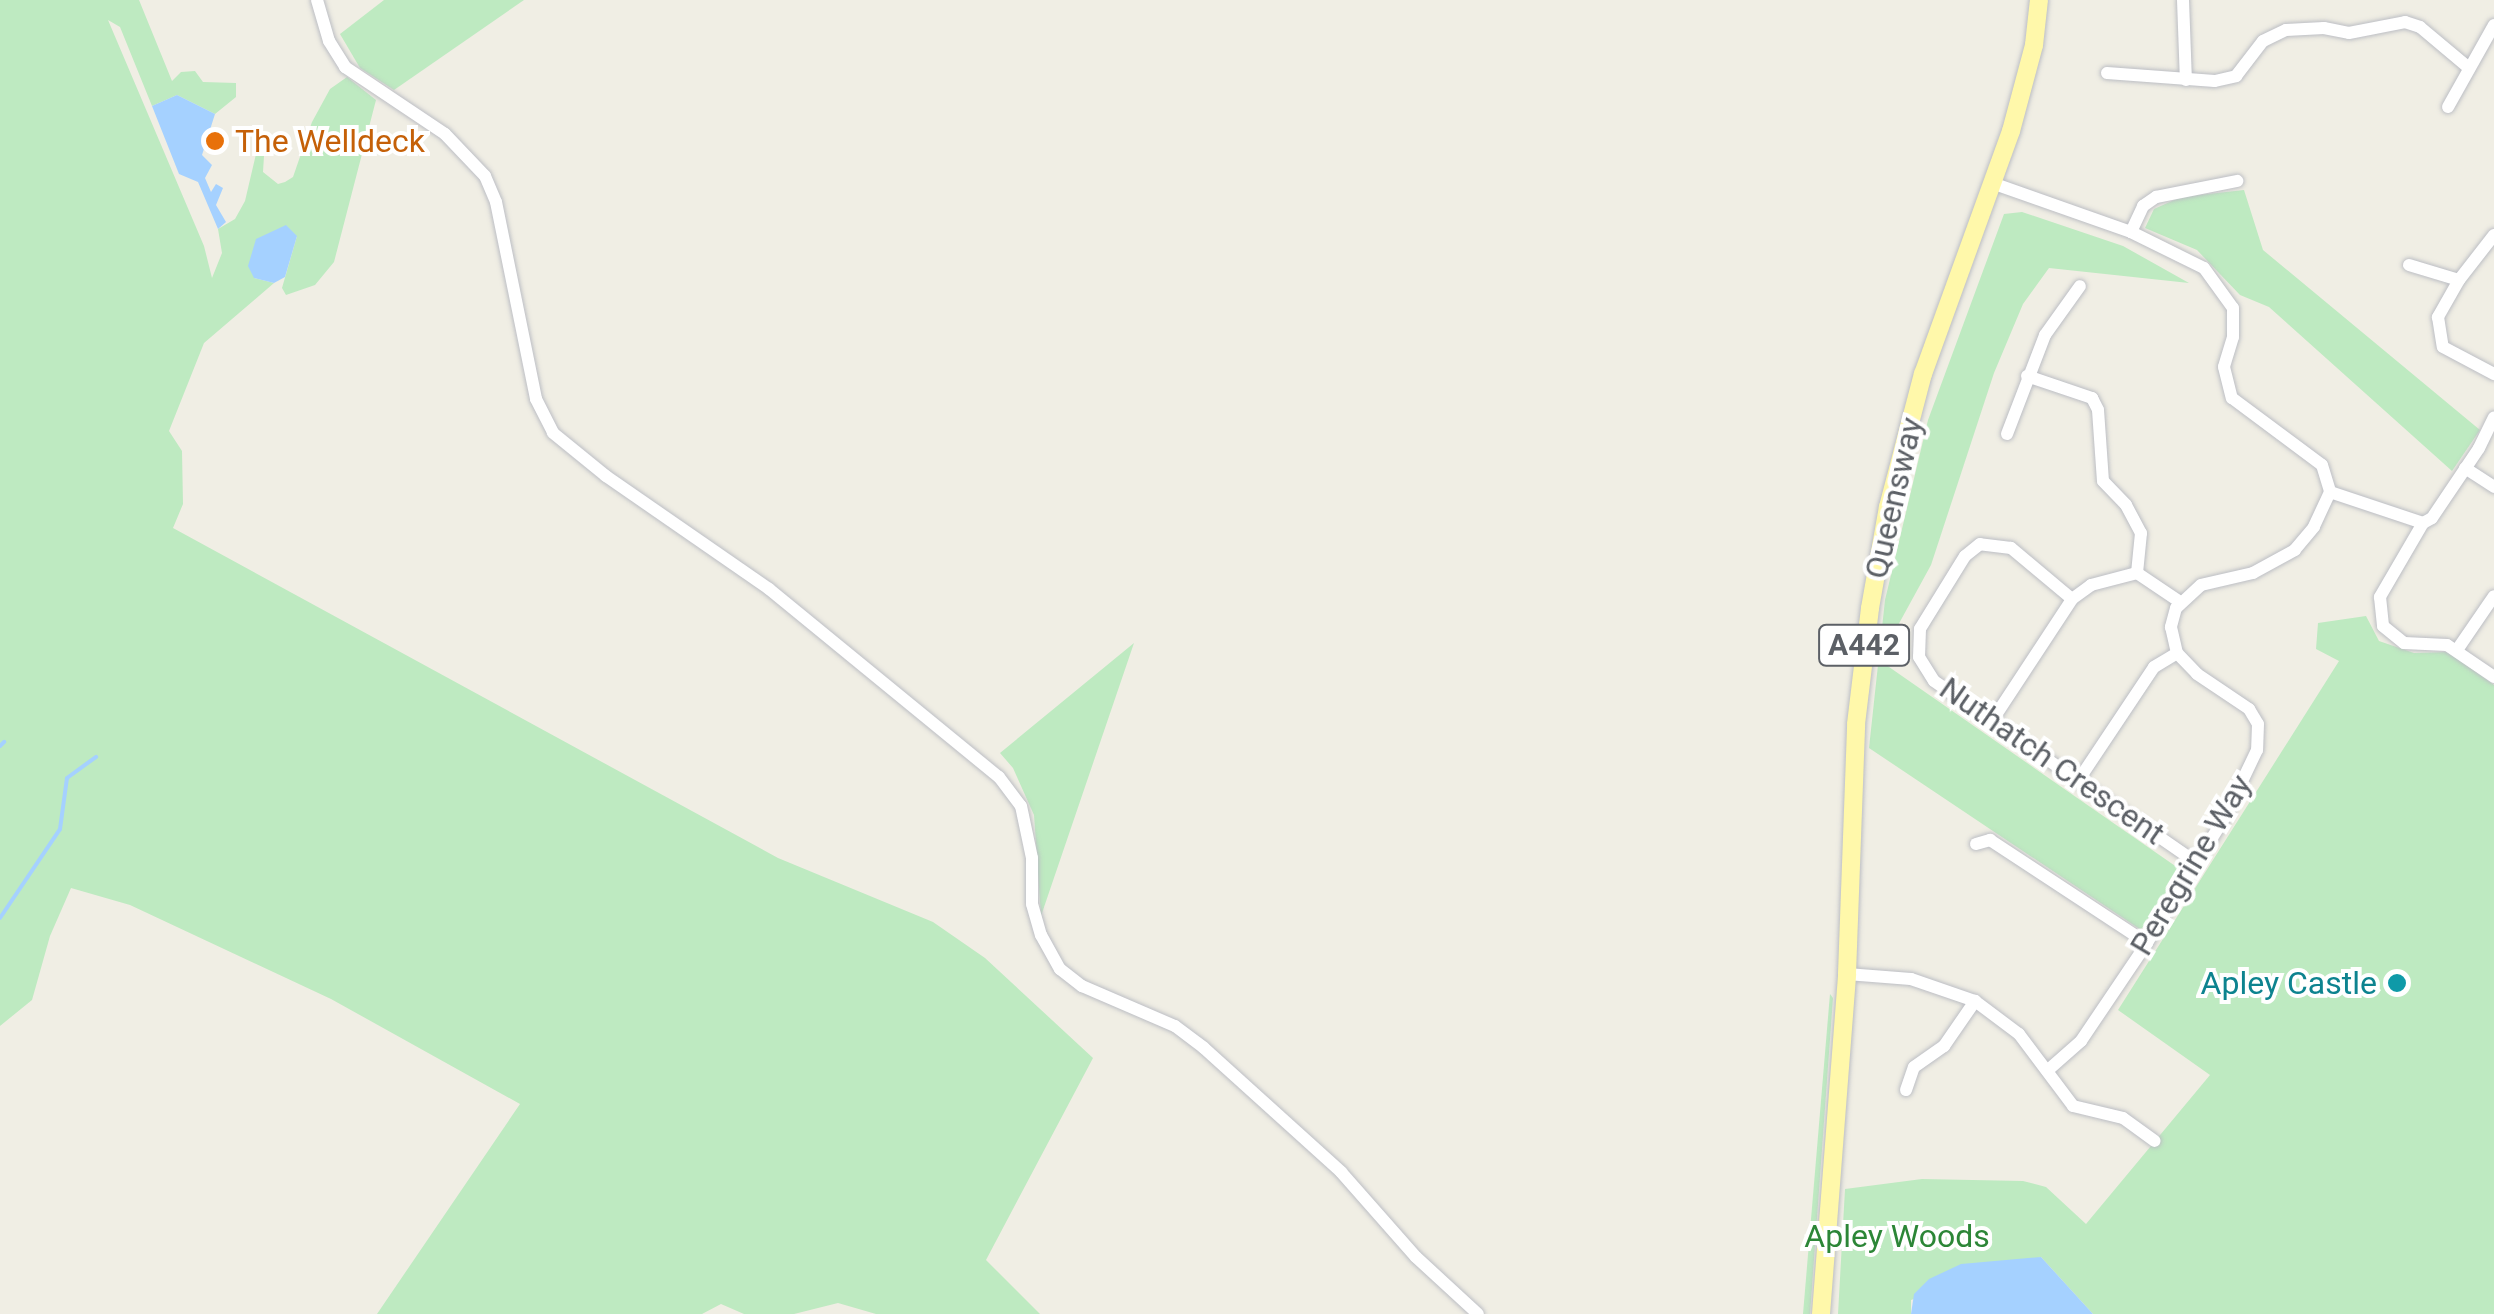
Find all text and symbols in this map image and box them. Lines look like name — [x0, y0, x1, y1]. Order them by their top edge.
place label: The Welldeck — [235, 122, 425, 160]
marker: The Welldeck — [204, 130, 226, 152]
street label: Queensway — [1857, 414, 1931, 582]
road number: A442 — [1816, 620, 1912, 670]
street label: Nuthatch Crescent — [1932, 669, 2172, 853]
street label: Peregrine Way — [2122, 768, 2260, 962]
place label: Apley Castle — [2201, 964, 2377, 1002]
marker: Apley Castle — [2386, 972, 2408, 994]
park label: Apley Woods — [1804, 1217, 1990, 1255]

